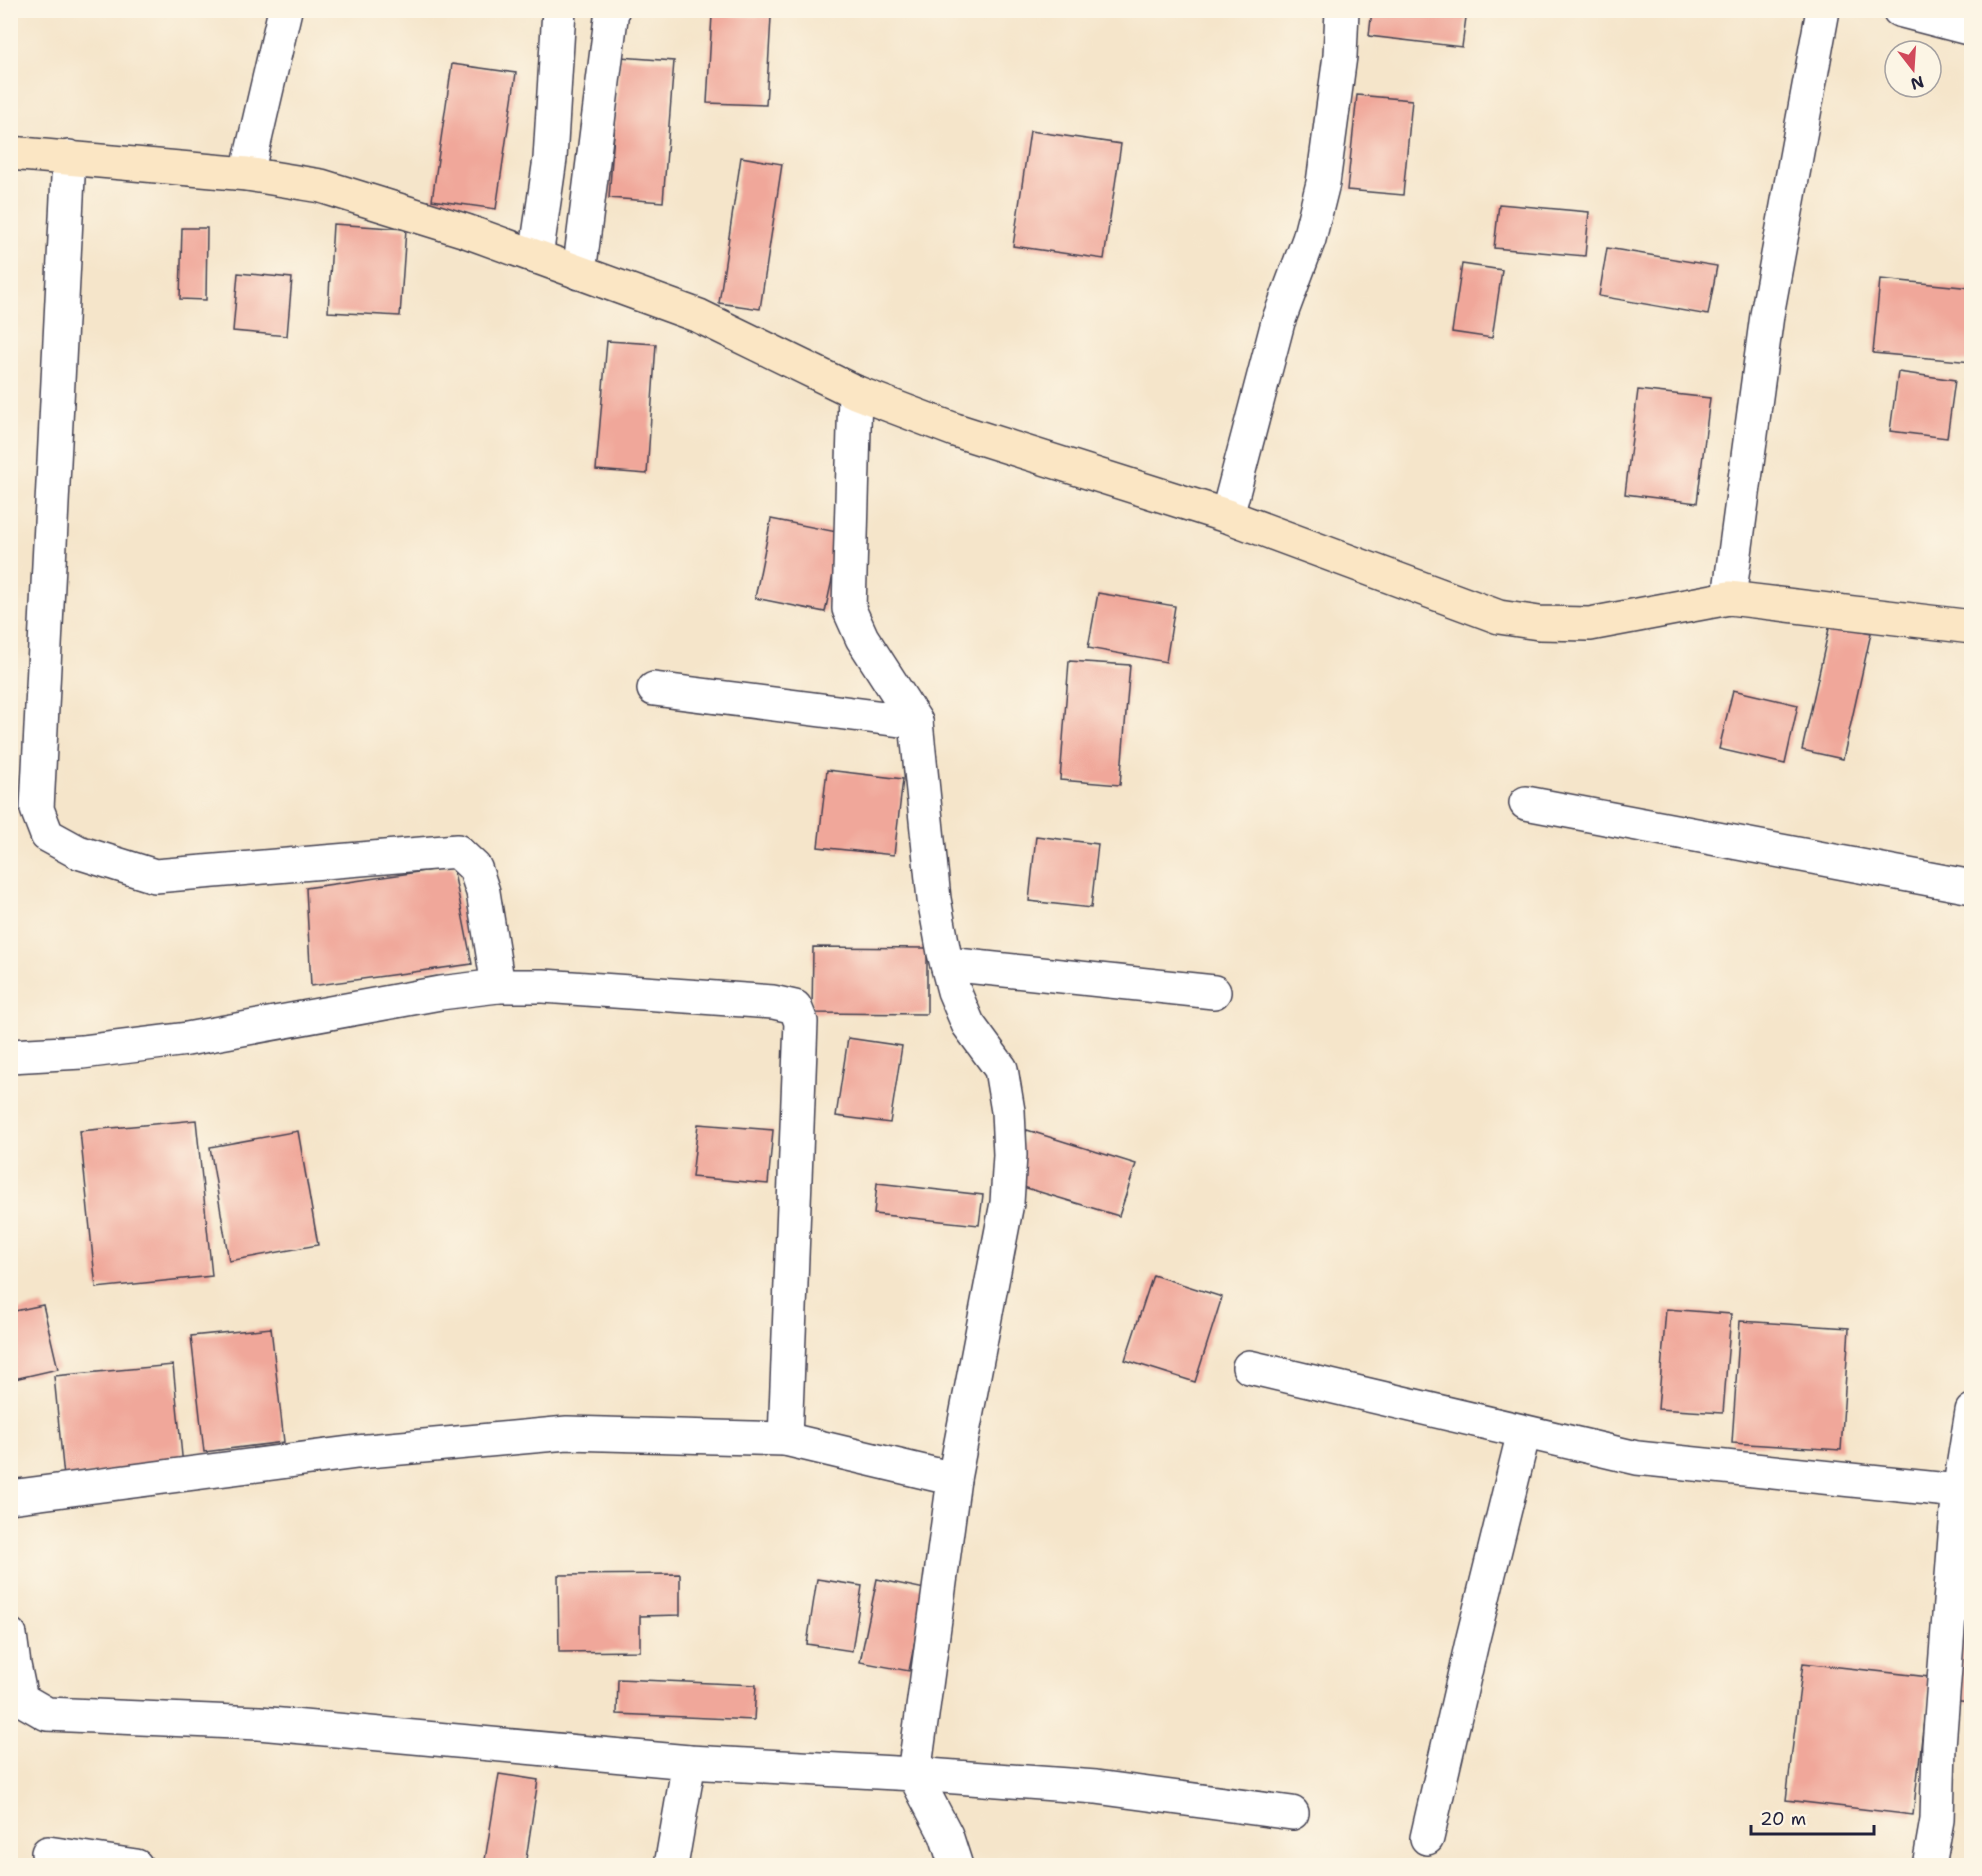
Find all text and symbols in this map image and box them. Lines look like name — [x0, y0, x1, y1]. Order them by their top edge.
north arrow — [1883, 39, 1943, 99]
text: N — [1908, 71, 1926, 95]
scale bar — [1751, 1798, 1874, 1836]
text: 20 m — [1760, 1807, 1806, 1831]

